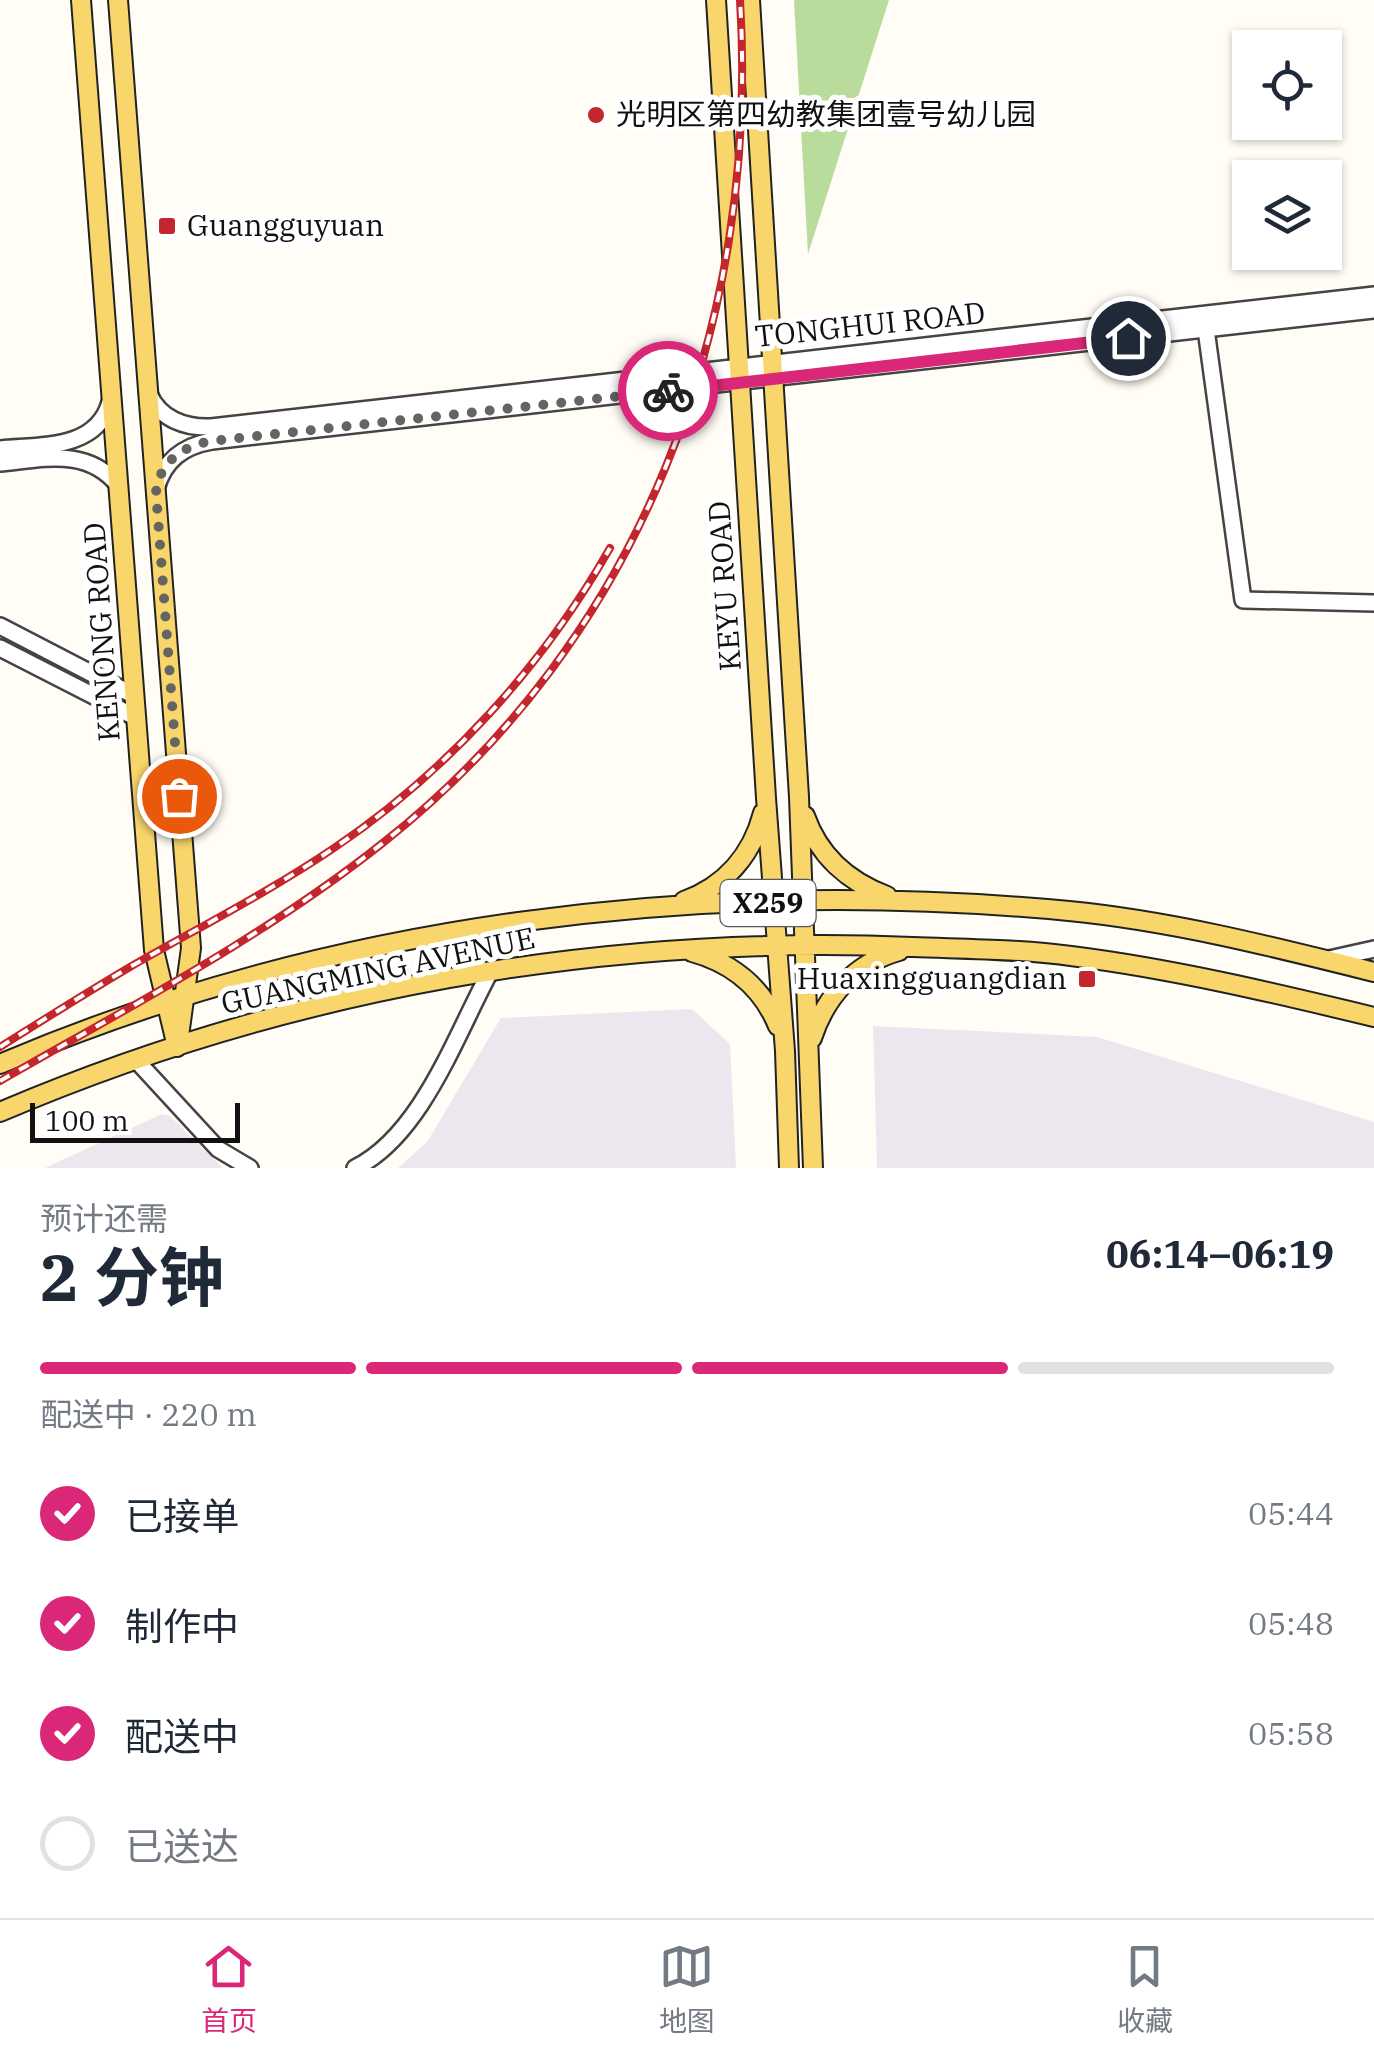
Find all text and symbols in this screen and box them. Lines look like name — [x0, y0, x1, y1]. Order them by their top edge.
map controls — [1232, 30, 1342, 270]
button: locate — [1232, 30, 1342, 140]
place label: 光明区第四幼教集团壹号幼儿园 — [616, 94, 1036, 133]
marker: 光明区第四幼教集团壹号幼儿园 — [585, 104, 607, 126]
button: layers — [1232, 160, 1342, 270]
place label: Guangguyuan — [187, 205, 384, 244]
marker: Guangguyuan — [156, 215, 178, 237]
street label: TONGHUI ROAD — [753, 292, 987, 355]
pin — [1086, 296, 1171, 381]
icon: home — [1101, 311, 1156, 366]
courier — [618, 341, 718, 441]
icon: bike — [641, 364, 696, 419]
street label: KEYU ROAD — [698, 500, 749, 672]
street label: KENONG ROAD — [73, 521, 128, 743]
pin — [137, 754, 222, 839]
icon: bag — [152, 769, 207, 824]
road number: X259 — [720, 880, 816, 926]
street label: GUANGMING AVENUE — [217, 917, 538, 1022]
place label: Huaxingguangdian — [797, 958, 1067, 997]
marker: Huaxingguangdian — [1076, 968, 1098, 990]
scale bar — [30, 1098, 240, 1142]
text: 100 m — [45, 1102, 129, 1139]
text: 预计还需 — [40, 1197, 168, 1239]
text: 06:14–06:19 — [1106, 1229, 1334, 1278]
text: 2 分钟 — [40, 1234, 224, 1319]
text: 配送中 · 220 m — [40, 1393, 257, 1435]
icon: check — [40, 1486, 95, 1541]
text: 已接单 — [125, 1491, 239, 1540]
text: 05:44 — [1248, 1492, 1334, 1534]
icon: check — [40, 1596, 95, 1651]
text: 制作中 — [125, 1601, 239, 1650]
text: 05:48 — [1248, 1602, 1334, 1644]
icon: check — [40, 1706, 95, 1761]
text: 配送中 — [125, 1711, 239, 1760]
text: 05:58 — [1248, 1712, 1334, 1754]
text: 已送达 — [125, 1821, 239, 1870]
tab: 首页 — [201, 1939, 257, 2039]
tab: 地图 — [659, 1939, 715, 2039]
tab: 收藏 — [1117, 1939, 1173, 2039]

